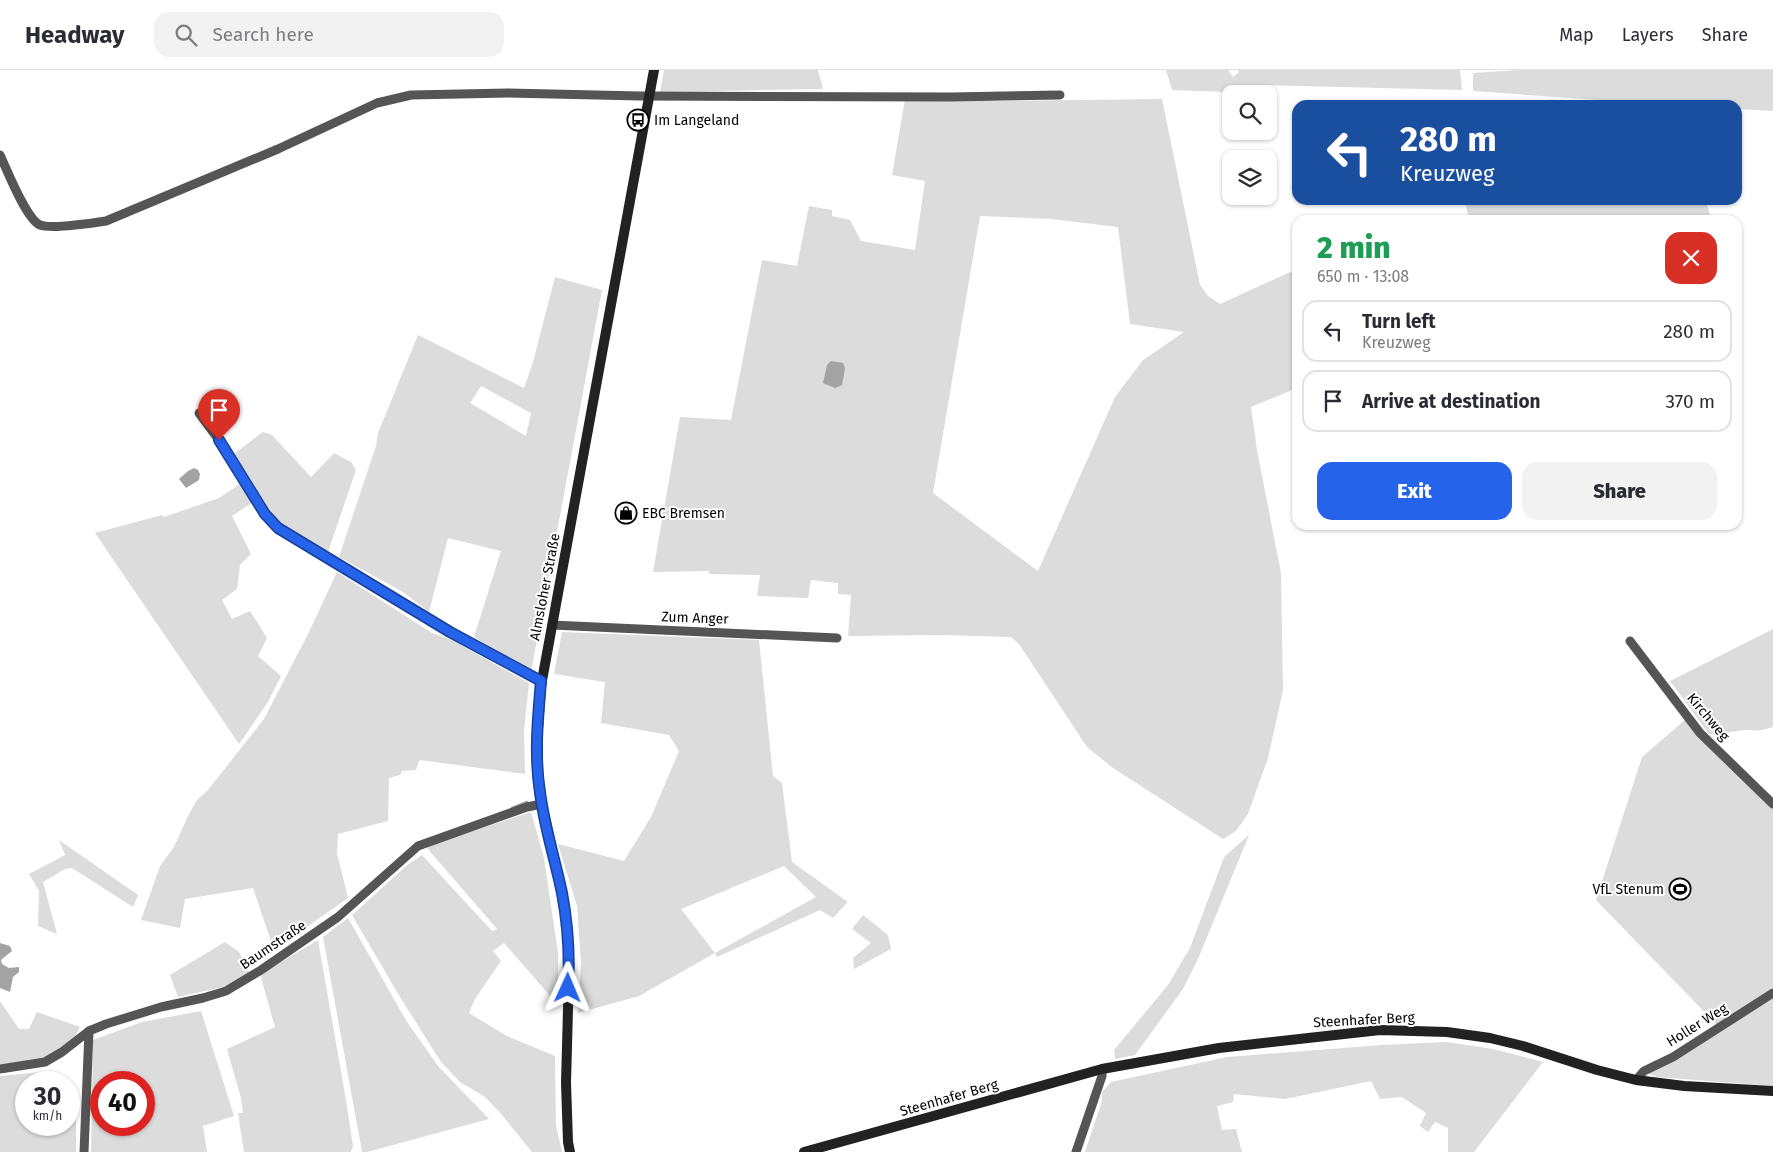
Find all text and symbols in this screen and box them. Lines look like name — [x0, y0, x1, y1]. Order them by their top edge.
search box — [154, 12, 504, 57]
text: Headway — [25, 21, 124, 49]
icon: search — [172, 21, 200, 49]
text: Search here — [212, 23, 314, 46]
text: Map — [1559, 24, 1594, 46]
text: Layers — [1622, 24, 1674, 46]
text: Share — [1702, 24, 1748, 46]
map controls — [1222, 85, 1277, 205]
button: search — [1222, 85, 1277, 140]
bus stop icon: Im Langeland — [626, 108, 650, 132]
place label: Im Langeland — [654, 112, 739, 129]
text: 280 m — [1400, 118, 1497, 160]
icon: left — [1317, 120, 1382, 185]
button: layers — [1222, 150, 1277, 205]
text: Kreuzweg — [1400, 160, 1494, 187]
text: 2 min — [1317, 230, 1390, 266]
button: close — [1665, 232, 1717, 284]
text: 650 m · 13:08 — [1317, 267, 1409, 286]
text: Turn left — [1362, 310, 1436, 333]
icon: left — [1319, 317, 1347, 345]
text: 280 m — [1663, 320, 1715, 343]
text: Kreuzweg — [1362, 333, 1431, 352]
icon: arrive — [1319, 387, 1347, 415]
pin — [198, 389, 240, 440]
text: Arrive at destination — [1362, 390, 1541, 413]
text: 370 m — [1665, 390, 1715, 413]
icon: arrive — [205, 396, 233, 424]
button: Exit — [1317, 462, 1512, 520]
button: Share — [1522, 462, 1717, 520]
shop icon: EBC Bremsen — [614, 501, 638, 525]
place label: EBC Bremsen — [642, 505, 725, 522]
street label: Almsloher Straße — [526, 532, 564, 642]
street label: Zum Anger — [661, 608, 729, 628]
street label: Kirchweg — [1683, 690, 1733, 745]
sports icon: VfL Stenum — [1668, 877, 1692, 901]
place label: VfL Stenum — [1593, 881, 1664, 898]
street label: Baumstraße — [237, 917, 309, 973]
position arrow — [541, 961, 593, 1013]
street label: Holler Weg — [1663, 999, 1731, 1050]
street label: Steenhafer Berg — [1313, 1009, 1416, 1031]
speed limit sign: 40 — [90, 1071, 155, 1136]
street label: Steenhafer Berg — [898, 1076, 1001, 1120]
text: 30 — [34, 1082, 61, 1112]
text: km/h — [33, 1109, 62, 1123]

